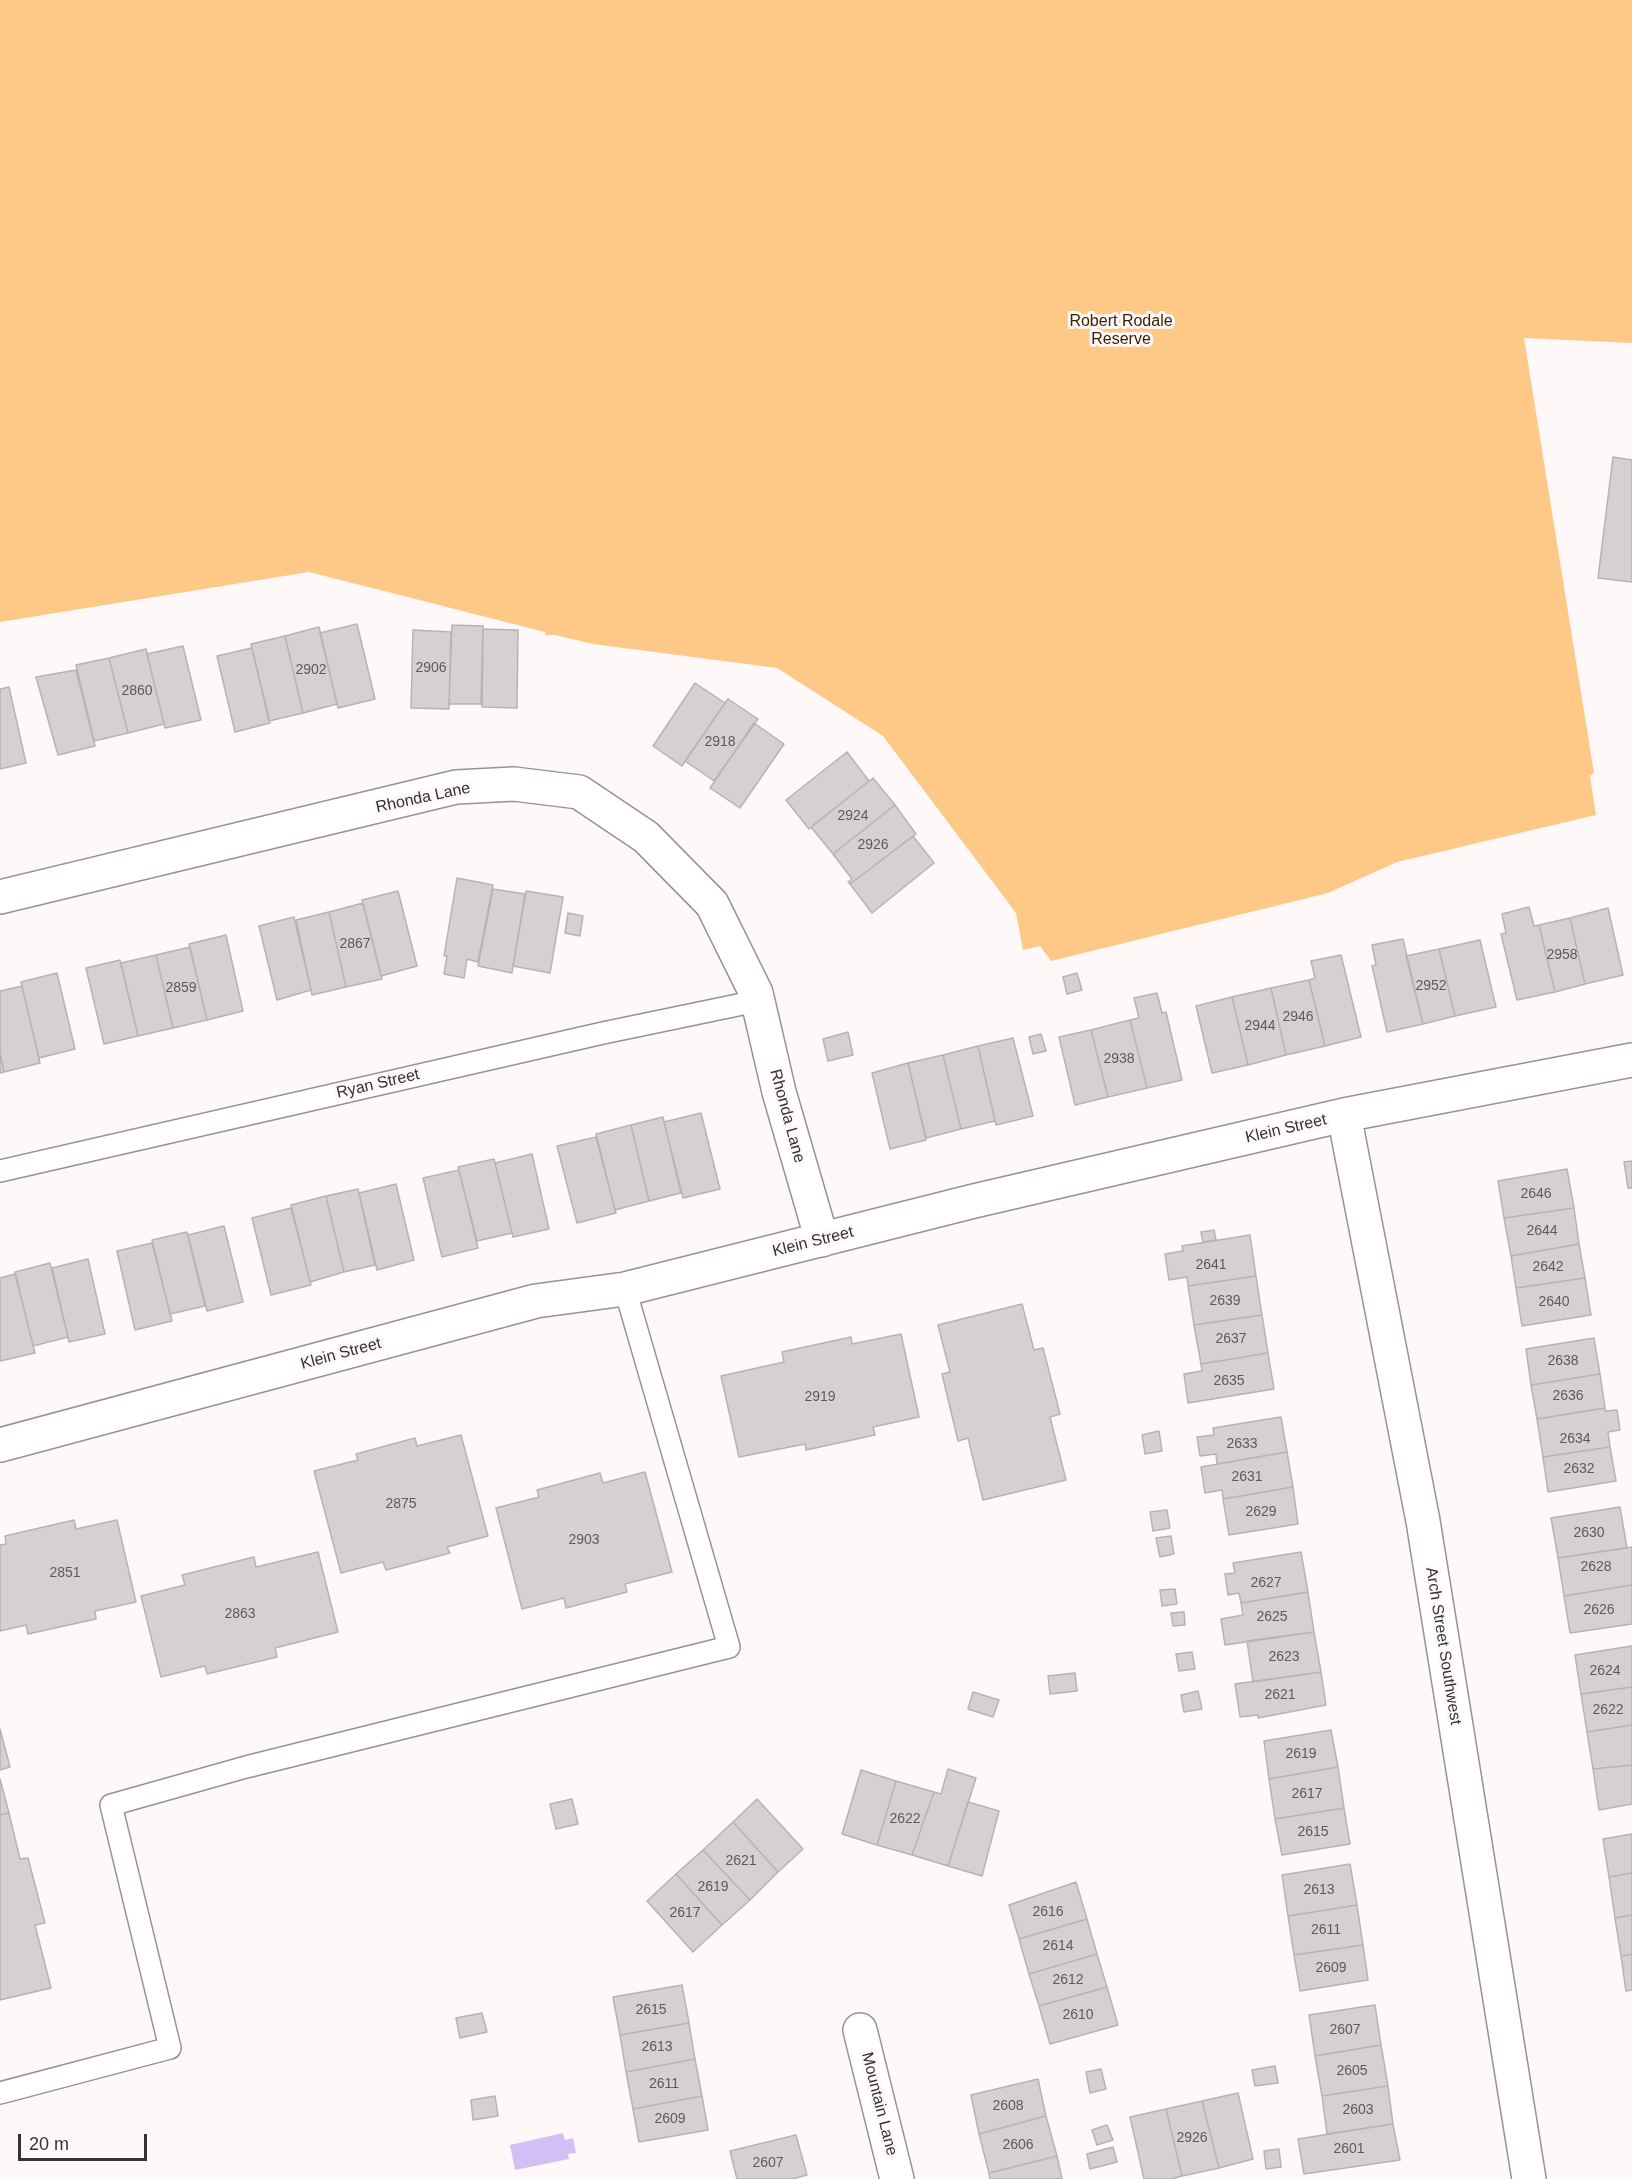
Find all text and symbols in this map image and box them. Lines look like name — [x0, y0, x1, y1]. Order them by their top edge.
park label: Robert Rodale Reserve — [1069, 312, 1173, 350]
house number: 2906 — [415, 660, 447, 676]
house number: 2902 — [295, 662, 327, 678]
house number: 2860 — [121, 683, 153, 699]
house number: 2918 — [704, 734, 736, 750]
street label: Rhonda Lane — [374, 779, 472, 817]
house number: 2924 — [837, 808, 869, 824]
house number: 2926 — [857, 837, 889, 853]
house number: 2867 — [339, 936, 371, 952]
house number: 2958 — [1546, 947, 1578, 963]
house number: 2952 — [1415, 978, 1447, 994]
house number: 2859 — [165, 980, 197, 996]
house number: 2946 — [1282, 1009, 1314, 1025]
house number: 2944 — [1244, 1018, 1276, 1034]
house number: 2938 — [1103, 1051, 1135, 1067]
street label: Ryan Street — [335, 1065, 421, 1103]
street label: Rhonda Lane — [765, 1067, 809, 1165]
street label: Klein Street — [1244, 1110, 1328, 1148]
house number: 2646 — [1520, 1186, 1552, 1202]
street label: Klein Street — [771, 1223, 855, 1261]
house number: 2644 — [1526, 1223, 1558, 1239]
house number: 2641 — [1195, 1257, 1227, 1273]
house number: 2642 — [1532, 1259, 1564, 1275]
house number: 2639 — [1209, 1293, 1241, 1309]
house number: 2640 — [1538, 1294, 1570, 1310]
house number: 2637 — [1215, 1331, 1247, 1347]
street label: Klein Street — [299, 1334, 383, 1374]
house number: 2638 — [1547, 1353, 1579, 1369]
house number: 2635 — [1213, 1373, 1245, 1389]
house number: 2636 — [1552, 1388, 1584, 1404]
house number: 2919 — [804, 1389, 836, 1405]
house number: 2634 — [1559, 1431, 1591, 1447]
house number: 2633 — [1226, 1436, 1258, 1452]
house number: 2632 — [1563, 1461, 1595, 1477]
house number: 2631 — [1231, 1469, 1263, 1485]
house number: 2875 — [385, 1496, 417, 1512]
house number: 2629 — [1245, 1504, 1277, 1520]
house number: 2630 — [1573, 1525, 1605, 1541]
house number: 2903 — [568, 1532, 600, 1548]
house number: 2628 — [1580, 1559, 1612, 1575]
house number: 2851 — [49, 1565, 81, 1581]
street label: Arch Street Southwest — [1421, 1566, 1465, 1726]
house number: 2627 — [1250, 1575, 1282, 1591]
house number: 2626 — [1583, 1602, 1615, 1618]
house number: 2863 — [224, 1606, 256, 1622]
house number: 2625 — [1256, 1609, 1288, 1625]
house number: 2623 — [1268, 1649, 1300, 1665]
house number: 2624 — [1589, 1663, 1621, 1679]
house number: 2621 — [1264, 1687, 1296, 1703]
house number: 2622 — [1592, 1702, 1624, 1718]
house number: 2619 — [1285, 1746, 1317, 1762]
house number: 2617 — [1291, 1786, 1323, 1802]
house number: 2622 — [889, 1811, 921, 1827]
house number: 2615 — [1297, 1824, 1329, 1840]
house number: 2621 — [725, 1853, 757, 1869]
house number: 2619 — [697, 1879, 729, 1895]
house number: 2613 — [1303, 1882, 1335, 1898]
house number: 2616 — [1032, 1904, 1064, 1920]
house number: 2617 — [669, 1905, 701, 1921]
house number: 2611 — [1311, 1922, 1341, 1938]
house number: 2614 — [1042, 1938, 1074, 1954]
house number: 2609 — [1315, 1960, 1347, 1976]
house number: 2612 — [1052, 1972, 1084, 1988]
house number: 2615 — [635, 2002, 667, 2018]
house number: 2610 — [1062, 2007, 1094, 2023]
house number: 2607 — [1329, 2022, 1361, 2038]
house number: 2613 — [641, 2039, 673, 2055]
street label: Mountain Lane — [857, 2050, 901, 2158]
house number: 2605 — [1336, 2063, 1368, 2079]
house number: 2611 — [649, 2076, 679, 2092]
house number: 2608 — [992, 2098, 1024, 2114]
house number: 2603 — [1342, 2102, 1374, 2118]
house number: 2609 — [654, 2111, 686, 2127]
scale bar — [21, 2122, 150, 2160]
house number: 2926 — [1176, 2130, 1208, 2146]
text: 20 m — [29, 2134, 69, 2154]
house number: 2606 — [1002, 2137, 1034, 2153]
house number: 2601 — [1333, 2141, 1365, 2157]
house number: 2607 — [752, 2155, 784, 2171]

